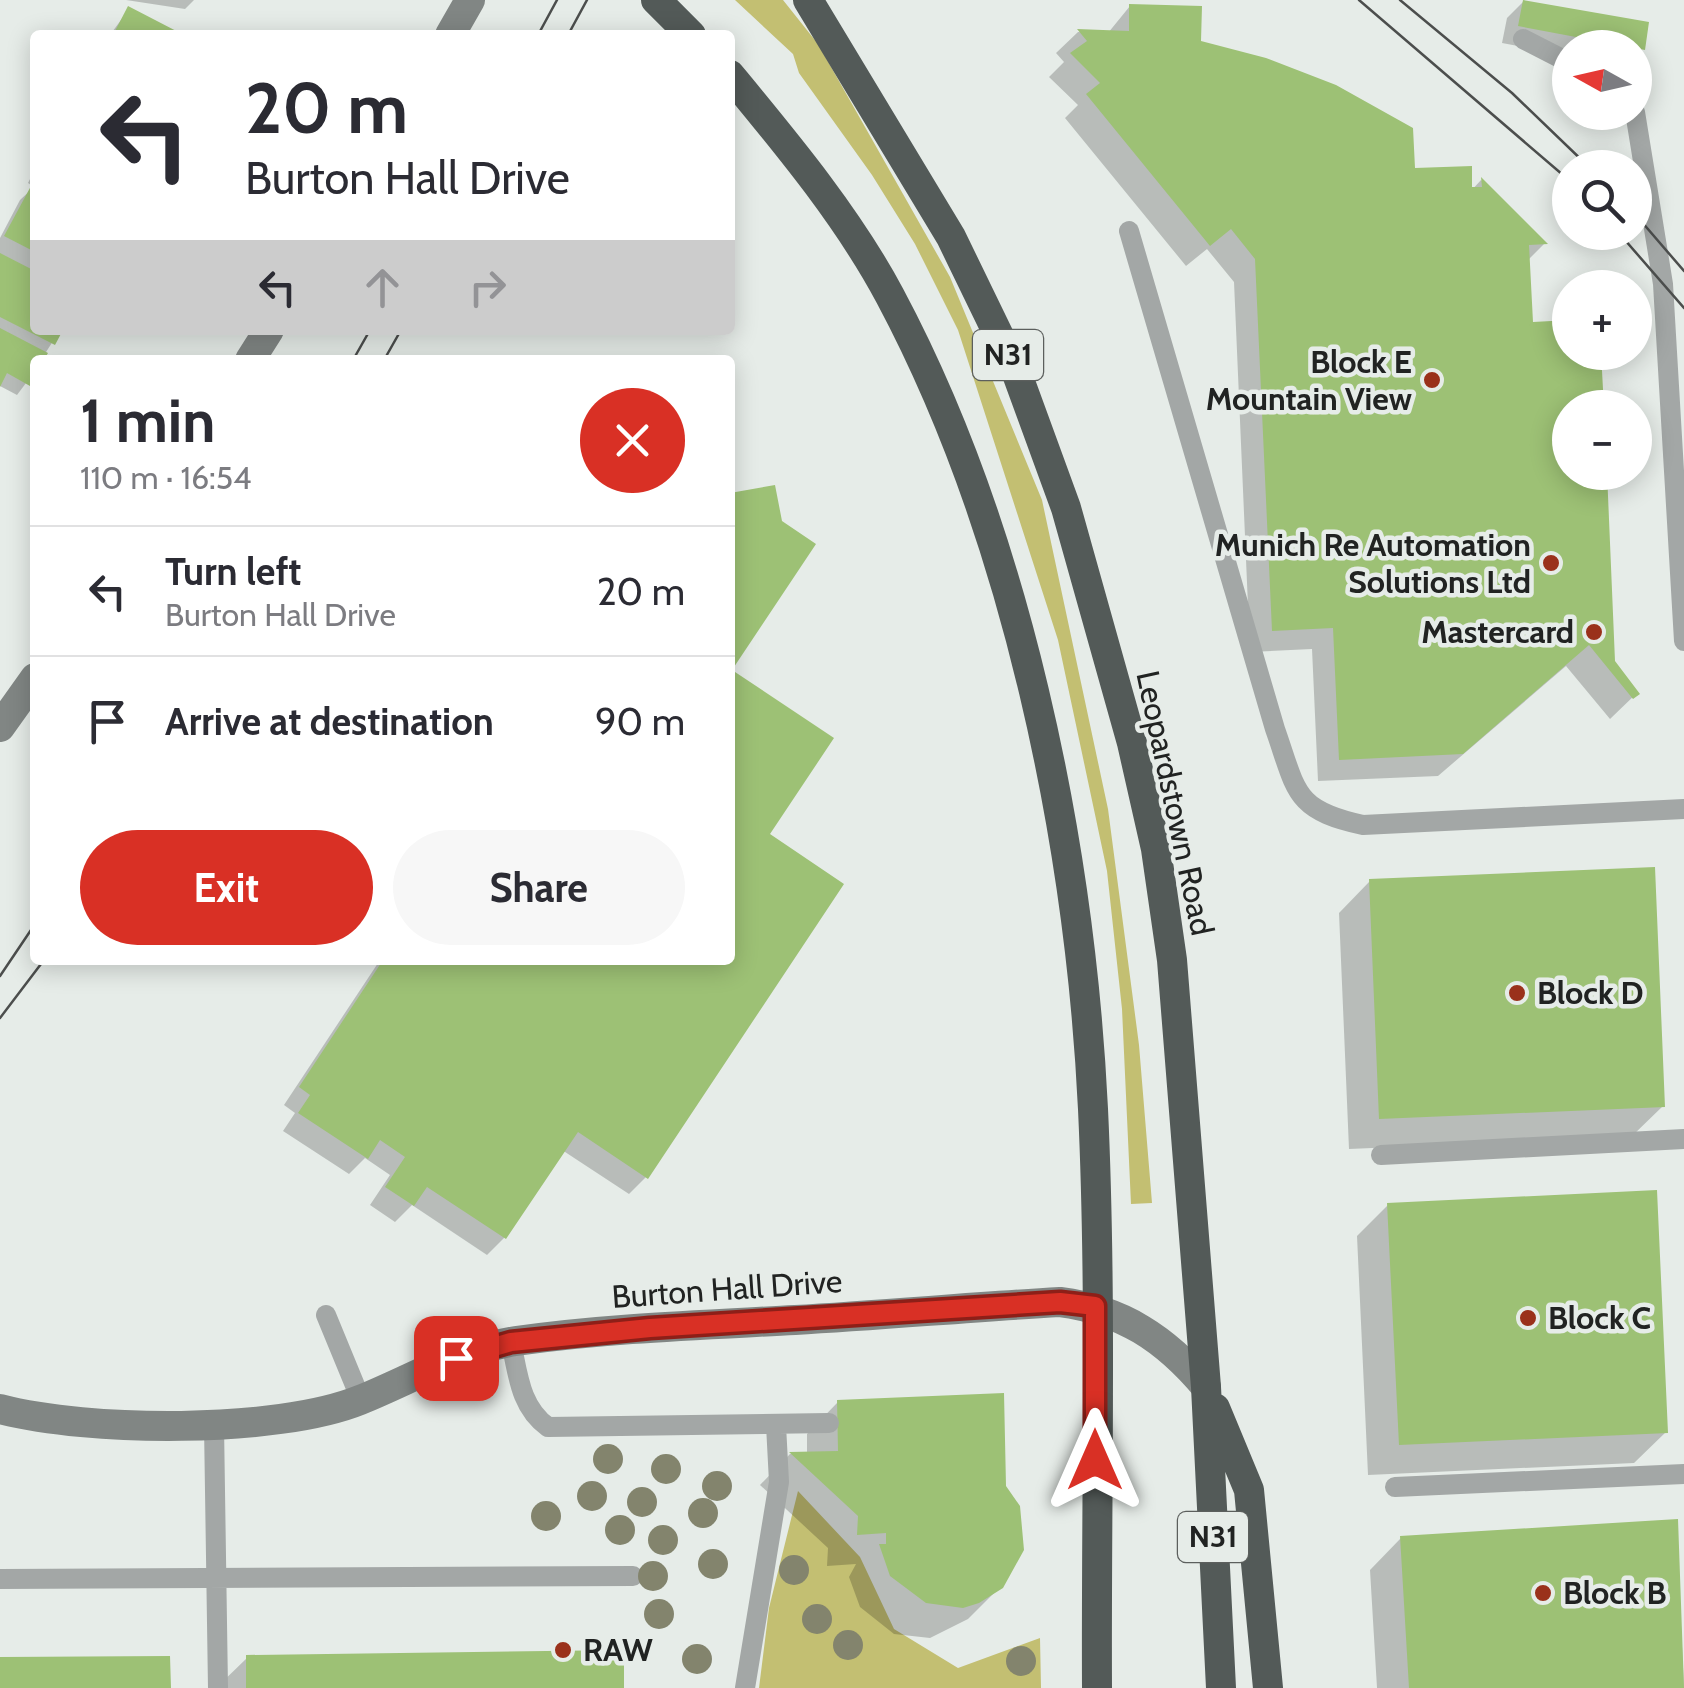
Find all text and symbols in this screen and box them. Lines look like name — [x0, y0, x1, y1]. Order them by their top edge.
north arrow — [1552, 30, 1652, 130]
map controls — [1552, 30, 1652, 490]
text: 20 m — [245, 65, 408, 151]
icon: left — [80, 70, 210, 200]
button: search — [1552, 150, 1652, 250]
text: Burton Hall Drive — [245, 151, 570, 205]
icon: left — [250, 260, 305, 315]
icon: ahead — [355, 260, 410, 315]
icon: right — [460, 260, 515, 315]
button: + — [1552, 270, 1652, 370]
road number: N31 — [973, 330, 1043, 380]
place label: Block E Mountain View — [1206, 342, 1412, 418]
marker: Block E Mountain View — [1421, 369, 1443, 391]
text: 1 min — [80, 384, 215, 457]
button: close — [580, 388, 685, 493]
button: − — [1552, 390, 1652, 490]
text: 110 m · 16:54 — [80, 458, 252, 497]
place label: Munich Re Automation Solutions Ltd — [1215, 525, 1531, 601]
text: Turn left — [165, 548, 301, 595]
marker: Munich Re Automation Solutions Ltd — [1540, 552, 1562, 574]
icon: left — [80, 564, 135, 619]
text: 20 m — [597, 568, 685, 615]
text: Burton Hall Drive — [165, 595, 396, 634]
place label: Mastercard — [1421, 612, 1574, 651]
marker: Mastercard — [1583, 621, 1605, 643]
street label: Leopardstown Road — [1128, 667, 1223, 939]
icon: arrive — [80, 694, 135, 749]
text: Arrive at destination — [165, 698, 494, 745]
text: 90 m — [595, 698, 685, 745]
button: Exit — [80, 830, 373, 945]
button: Share — [393, 830, 685, 945]
place label: Block D — [1537, 973, 1644, 1012]
marker: Block D — [1506, 982, 1528, 1004]
street label: Burton Hall Drive — [610, 1261, 843, 1316]
place label: Block C — [1548, 1298, 1651, 1337]
marker: Block C — [1517, 1307, 1539, 1329]
pin — [414, 1316, 499, 1401]
icon: arrive — [429, 1331, 484, 1386]
position arrow — [1043, 1408, 1147, 1512]
road number: N31 — [1178, 1512, 1248, 1562]
place label: Block B — [1563, 1573, 1667, 1612]
marker: Block B — [1532, 1582, 1554, 1604]
place label: RAW — [583, 1630, 653, 1669]
marker: RAW — [552, 1639, 574, 1661]

